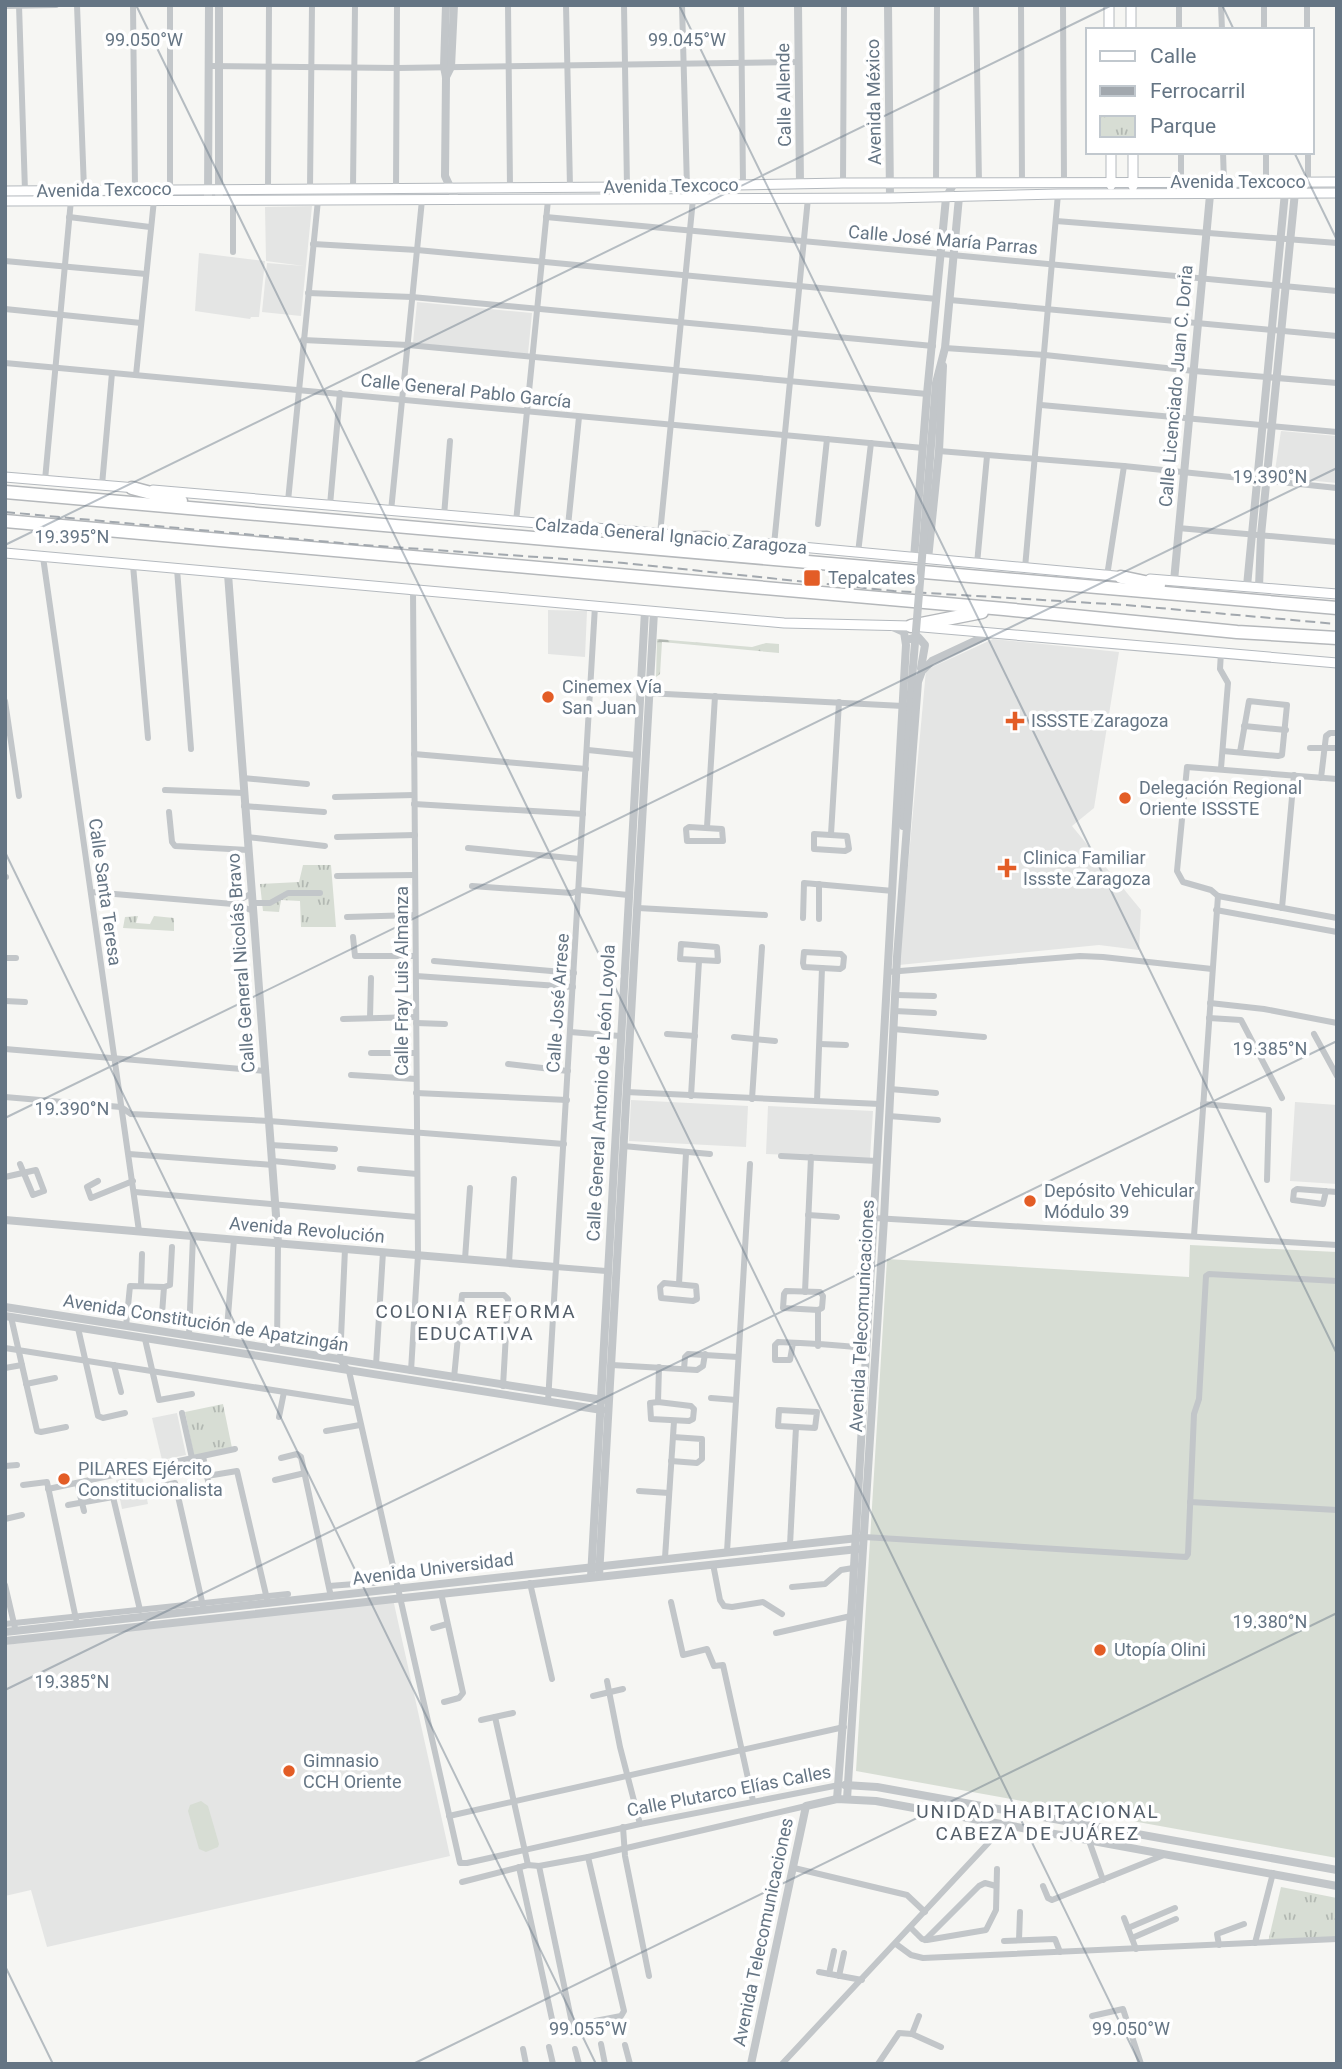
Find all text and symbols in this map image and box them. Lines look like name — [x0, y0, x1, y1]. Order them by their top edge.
legend — [1086, 28, 1314, 154]
text: 99.050°W — [105, 29, 183, 50]
text: 99.045°W — [648, 29, 726, 50]
street label: Avenida México — [862, 39, 885, 165]
street label: Calle Allende — [772, 43, 795, 147]
text: Calle — [1150, 44, 1196, 68]
text: Ferrocarril — [1150, 79, 1245, 103]
text: Parque — [1150, 114, 1216, 138]
street label: Avenida Texcoco — [1170, 171, 1306, 192]
street label: Avenida Texcoco — [603, 174, 739, 197]
street label: Avenida Texcoco — [36, 178, 172, 201]
street label: Calle José María Parras — [847, 221, 1039, 258]
street label: Calle Licenciado Juan C. Doria — [1154, 264, 1197, 508]
street label: Calle General Pablo García — [360, 369, 573, 412]
text: 19.390°N — [1233, 466, 1307, 487]
street label: Calzada General Ignacio Zaragoza — [534, 513, 808, 558]
text: 19.395°N — [35, 526, 109, 547]
place label: Tepalcates — [828, 567, 916, 588]
marker: Tepalcates — [802, 568, 822, 588]
place label: Cinemex Vía San Juan — [562, 676, 662, 718]
marker: Cinemex Vía San Juan — [540, 689, 556, 705]
place label: ISSSTE Zaragoza — [1031, 710, 1168, 731]
marker: ISSSTE Zaragoza — [1005, 711, 1025, 731]
place label: Delegación Regional Oriente ISSSTE — [1139, 777, 1302, 819]
marker: Delegación Regional Oriente ISSSTE — [1117, 790, 1133, 806]
street label: Calle Santa Teresa — [85, 817, 126, 967]
place label: Clinica Familiar Issste Zaragoza — [1023, 847, 1151, 889]
street label: Calle General Nicolás Bravo — [222, 852, 259, 1074]
marker: Clinica Familiar Issste Zaragoza — [997, 858, 1017, 878]
street label: Calle Fray Luis Almanza — [391, 886, 412, 1076]
street label: Calle José Arrese — [542, 932, 573, 1073]
street label: Calle General Antonio de León Loyola — [582, 944, 619, 1242]
text: 19.385°N — [1233, 1038, 1307, 1059]
text: 19.390°N — [35, 1098, 109, 1119]
place label: Depósito Vehicular Módulo 39 — [1044, 1180, 1194, 1222]
marker: Depósito Vehicular Módulo 39 — [1022, 1193, 1038, 1209]
street label: Avenida Telecomunicaciones — [845, 1199, 878, 1433]
street label: Avenida Revolución — [228, 1212, 386, 1247]
street label: Avenida Constitución de Apatzingán — [62, 1290, 350, 1355]
district label: COLONIA REFORMA EDUCATIVA — [375, 1300, 577, 1345]
place label: PILARES Ejército Constitucionalista — [78, 1458, 223, 1500]
marker: PILARES Ejército Constitucionalista — [56, 1471, 72, 1487]
street label: Avenida Universidad — [351, 1548, 515, 1589]
text: 19.380°N — [1233, 1611, 1307, 1632]
place label: Utopía Olini — [1114, 1639, 1206, 1660]
marker: Utopía Olini — [1092, 1642, 1108, 1658]
text: 19.385°N — [35, 1671, 109, 1692]
place label: Gimnasio CCH Oriente — [303, 1750, 402, 1792]
street label: Calle Plutarco Elías Calles — [625, 1760, 833, 1821]
marker: Gimnasio CCH Oriente — [281, 1763, 297, 1779]
district label: UNIDAD HABITACIONAL CABEZA DE JUÁREZ — [916, 1800, 1160, 1845]
street label: Avenida Telecomunicaciones — [728, 1816, 797, 2048]
text: 99.055°W — [549, 2018, 627, 2039]
text: 99.050°W — [1092, 2018, 1170, 2039]

